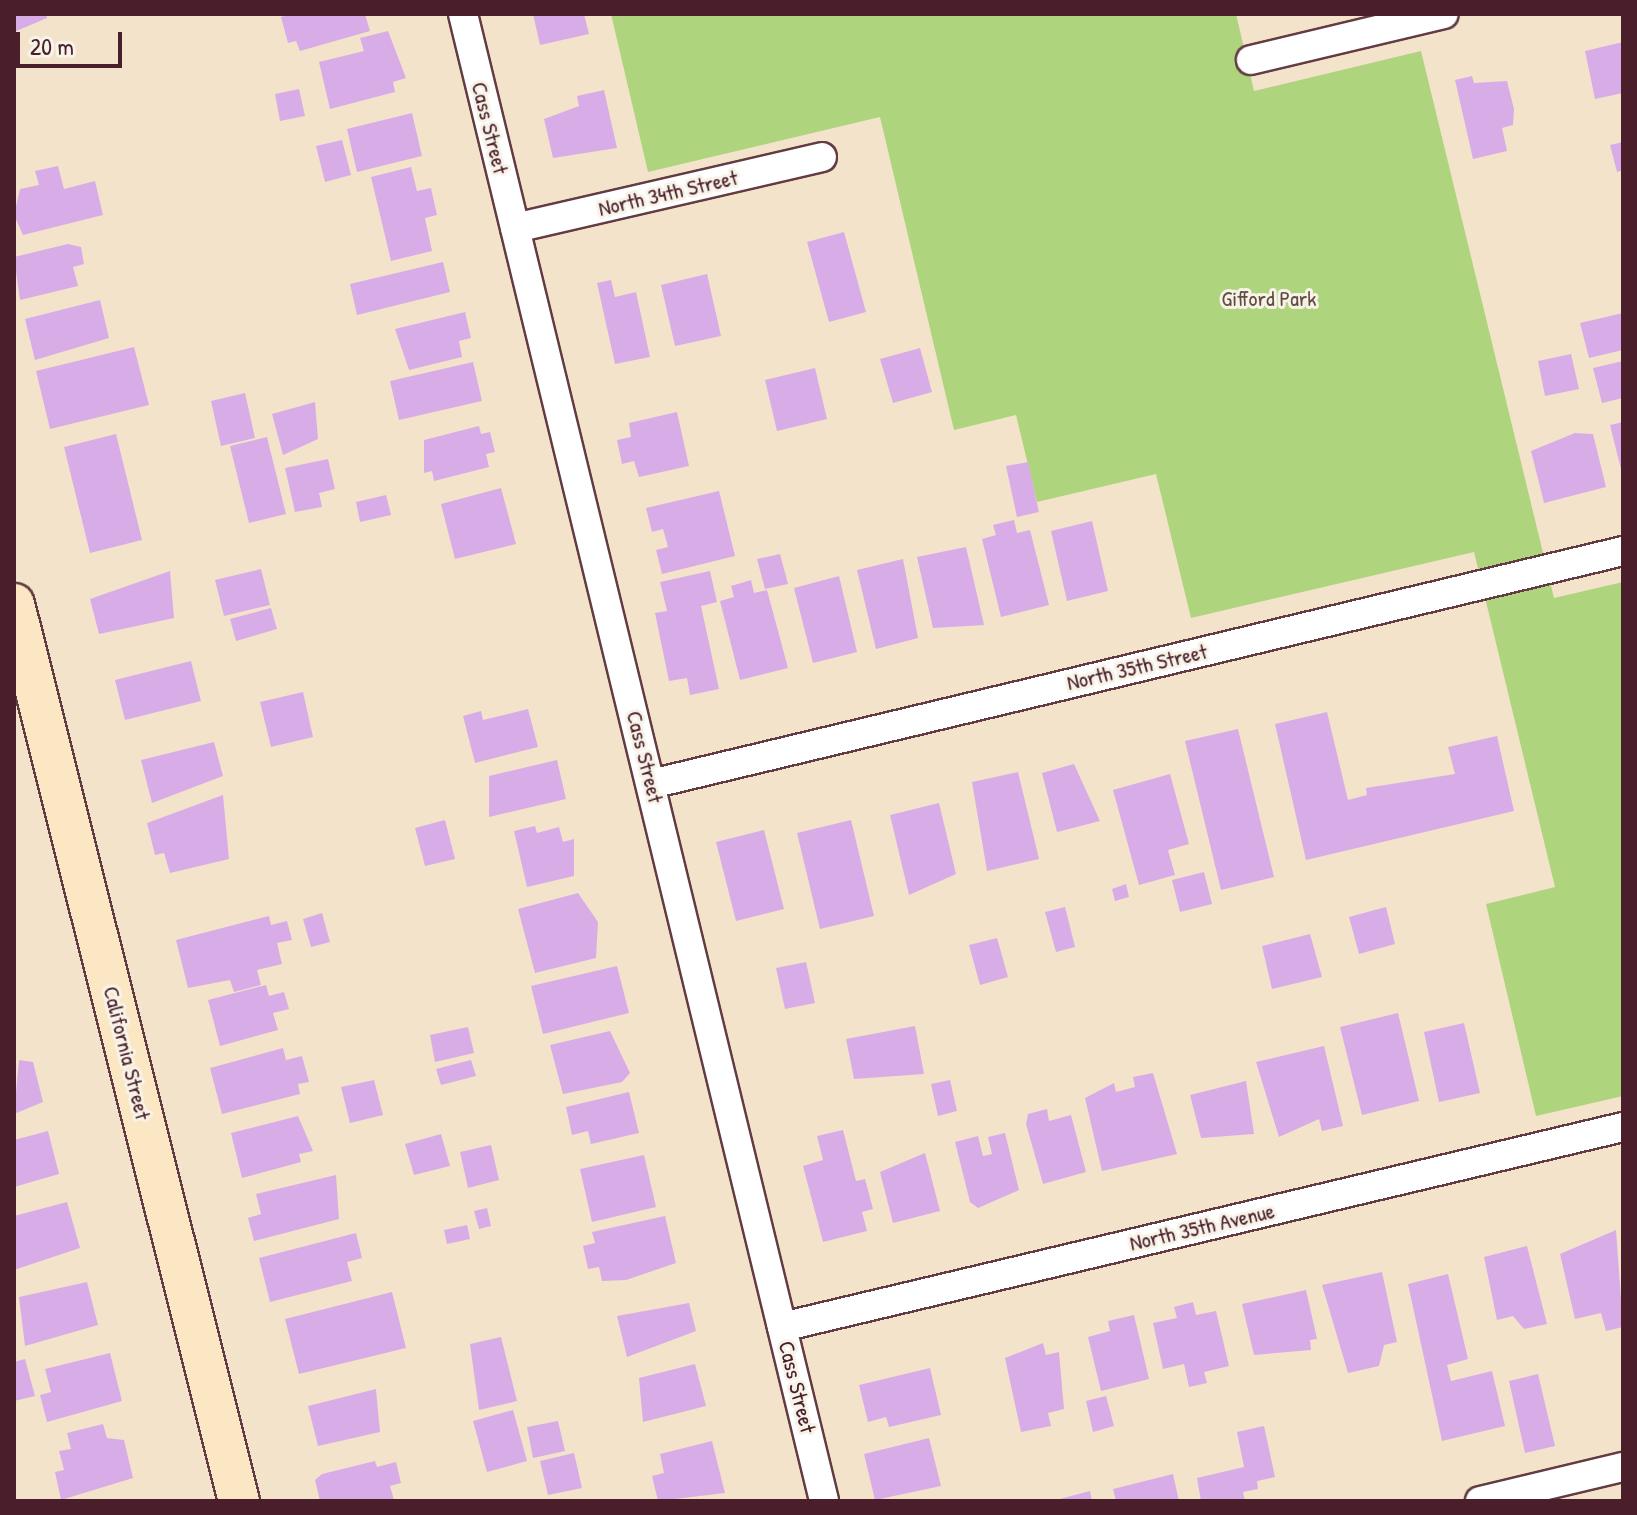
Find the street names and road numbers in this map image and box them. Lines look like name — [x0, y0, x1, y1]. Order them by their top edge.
street label: Cass Street — [466, 79, 514, 177]
street label: North 34th Street — [596, 164, 740, 222]
street label: North 35th Street — [1064, 638, 1210, 696]
street label: Cass Street — [621, 708, 669, 806]
street label: California Street — [98, 984, 156, 1122]
street label: North 35th Avenue — [1127, 1198, 1277, 1256]
street label: Cass Street — [773, 1338, 821, 1436]

